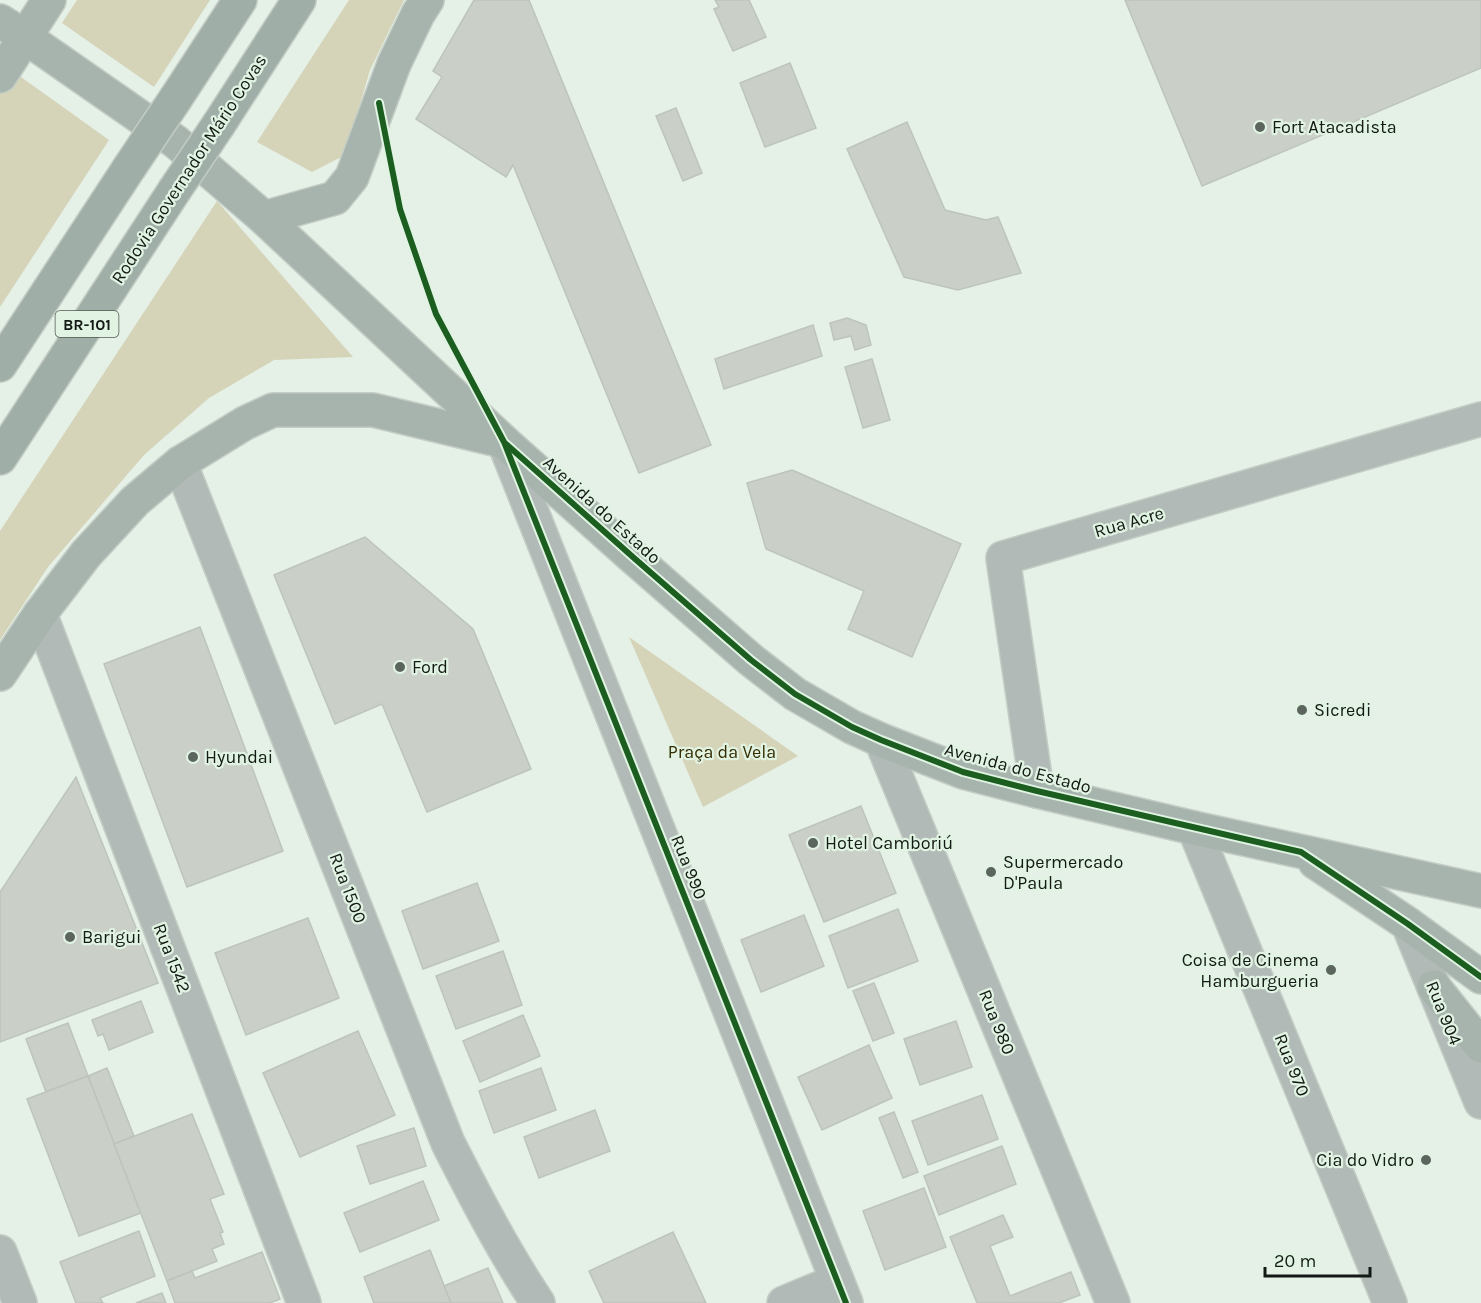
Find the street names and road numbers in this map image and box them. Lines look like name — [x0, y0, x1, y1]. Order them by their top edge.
street label: Rodovia Governador Mário Covas — [107, 50, 271, 288]
road number: BR-101 — [56, 311, 118, 337]
street label: Avenida do Estado — [539, 451, 665, 569]
street label: Rua Acre — [1092, 502, 1166, 542]
street label: Avenida do Estado — [942, 738, 1094, 798]
street label: Rua 990 — [666, 832, 712, 902]
street label: Rua 1500 — [325, 850, 371, 926]
street label: Rua 1542 — [149, 920, 195, 996]
street label: Rua 904 — [1421, 978, 1467, 1048]
street label: Rua 980 — [974, 986, 1020, 1058]
street label: Rua 970 — [1269, 1030, 1315, 1100]

